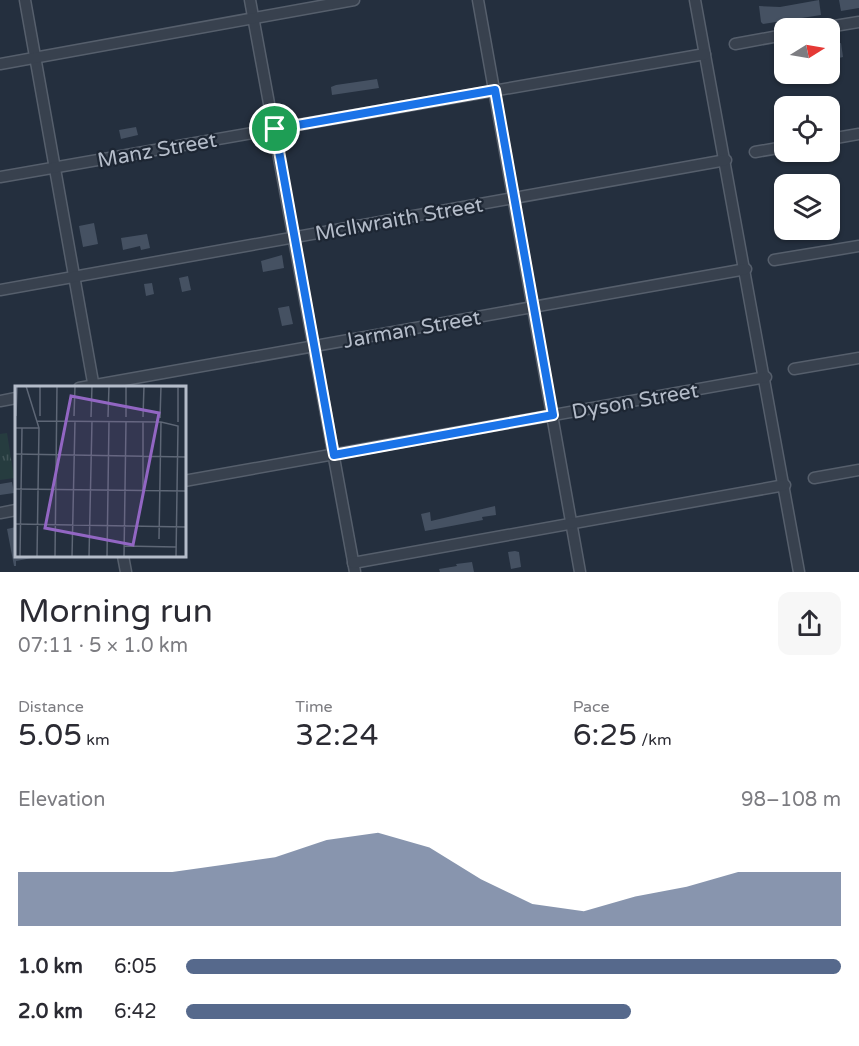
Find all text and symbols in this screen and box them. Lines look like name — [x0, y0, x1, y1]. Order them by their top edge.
north arrow — [774, 18, 840, 84]
map controls — [774, 18, 840, 240]
button: locate — [774, 96, 840, 162]
pin — [249, 103, 300, 154]
icon: arrive — [258, 112, 291, 145]
street label: Manz Street — [95, 128, 219, 173]
button: layers — [774, 174, 840, 240]
street label: McIlwraith Street — [313, 192, 485, 247]
street label: Jarman Street — [341, 305, 483, 354]
street label: Dyson Street — [570, 378, 700, 425]
inset map — [15, 386, 186, 557]
text: Morning run — [18, 592, 213, 631]
button: share — [778, 592, 841, 655]
text: 07:11 · 5 × 1.0 km — [18, 634, 188, 658]
text: Distance — [18, 697, 84, 717]
text: Time — [295, 697, 333, 717]
text: Pace — [573, 697, 610, 717]
text: 5.05 — [18, 717, 82, 754]
text: 32:24 — [295, 717, 379, 754]
text: 6:25 — [573, 717, 637, 754]
text: km — [82, 730, 110, 750]
text: /km — [637, 730, 672, 750]
text: Elevation — [18, 788, 105, 812]
text: 98–108 m — [741, 788, 841, 812]
text: 1.0 km — [18, 955, 83, 979]
text: 6:05 — [114, 955, 157, 979]
text: 2.0 km — [18, 1000, 83, 1024]
text: 6:42 — [114, 1000, 157, 1024]

